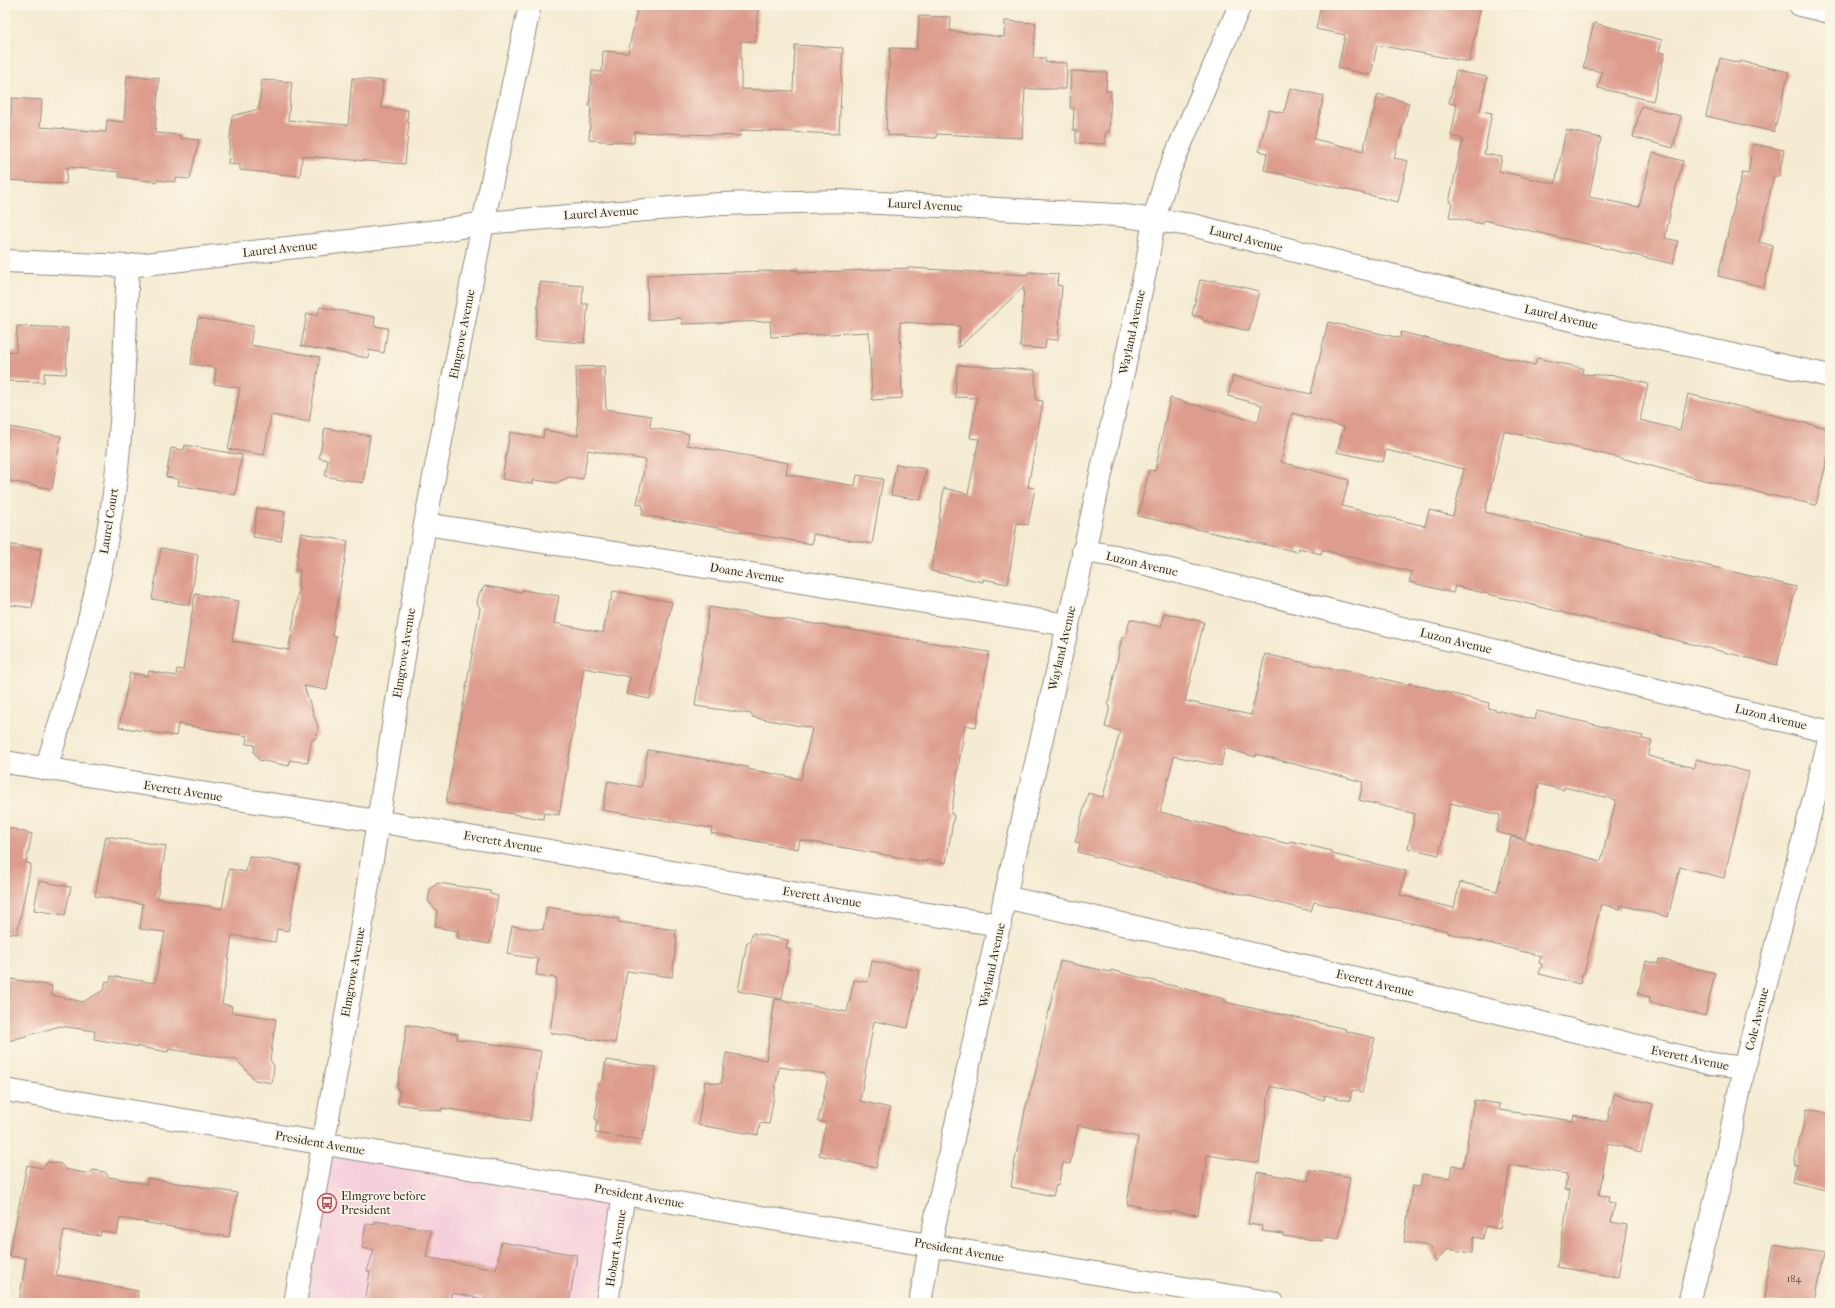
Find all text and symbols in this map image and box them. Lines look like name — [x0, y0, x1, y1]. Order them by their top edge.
street label: Laurel Avenue — [887, 196, 963, 214]
street label: Laurel Avenue — [563, 203, 639, 223]
street label: Laurel Avenue — [1208, 223, 1284, 255]
street label: Laurel Avenue — [242, 238, 318, 260]
street label: Elmgrove Avenue — [446, 288, 478, 380]
street label: Wayland Avenue — [1116, 288, 1148, 377]
street label: Laurel Avenue — [1523, 302, 1599, 332]
street label: Laurel Court — [97, 486, 121, 555]
street label: Luzon Avenue — [1105, 549, 1179, 579]
street label: Doane Avenue — [709, 560, 785, 586]
street label: Wayland Avenue — [1045, 604, 1079, 693]
street label: Elmgrove Avenue — [390, 607, 418, 699]
street label: Luzon Avenue — [1419, 625, 1493, 657]
street label: Luzon Avenue — [1734, 701, 1808, 733]
street label: Everett Avenue — [143, 778, 224, 804]
street label: Everett Avenue — [463, 828, 544, 856]
street label: Everett Avenue — [782, 884, 863, 910]
street label: Wayland Avenue — [976, 921, 1008, 1010]
street label: Elmgrove Avenue — [338, 926, 368, 1018]
street label: Everett Avenue — [1335, 967, 1415, 999]
street label: Cole Avenue — [1742, 986, 1772, 1052]
street label: Everett Avenue — [1650, 1043, 1730, 1073]
street label: President Avenue — [274, 1128, 366, 1158]
street label: President Avenue — [593, 1181, 685, 1211]
place label: Elmgrove before President — [341, 1189, 426, 1217]
bus stop icon: Elmgrove before President — [316, 1192, 338, 1214]
street label: Hobart Avenue — [603, 1208, 629, 1288]
street label: President Avenue — [913, 1235, 1005, 1265]
house number: 184 — [1787, 1273, 1802, 1285]

